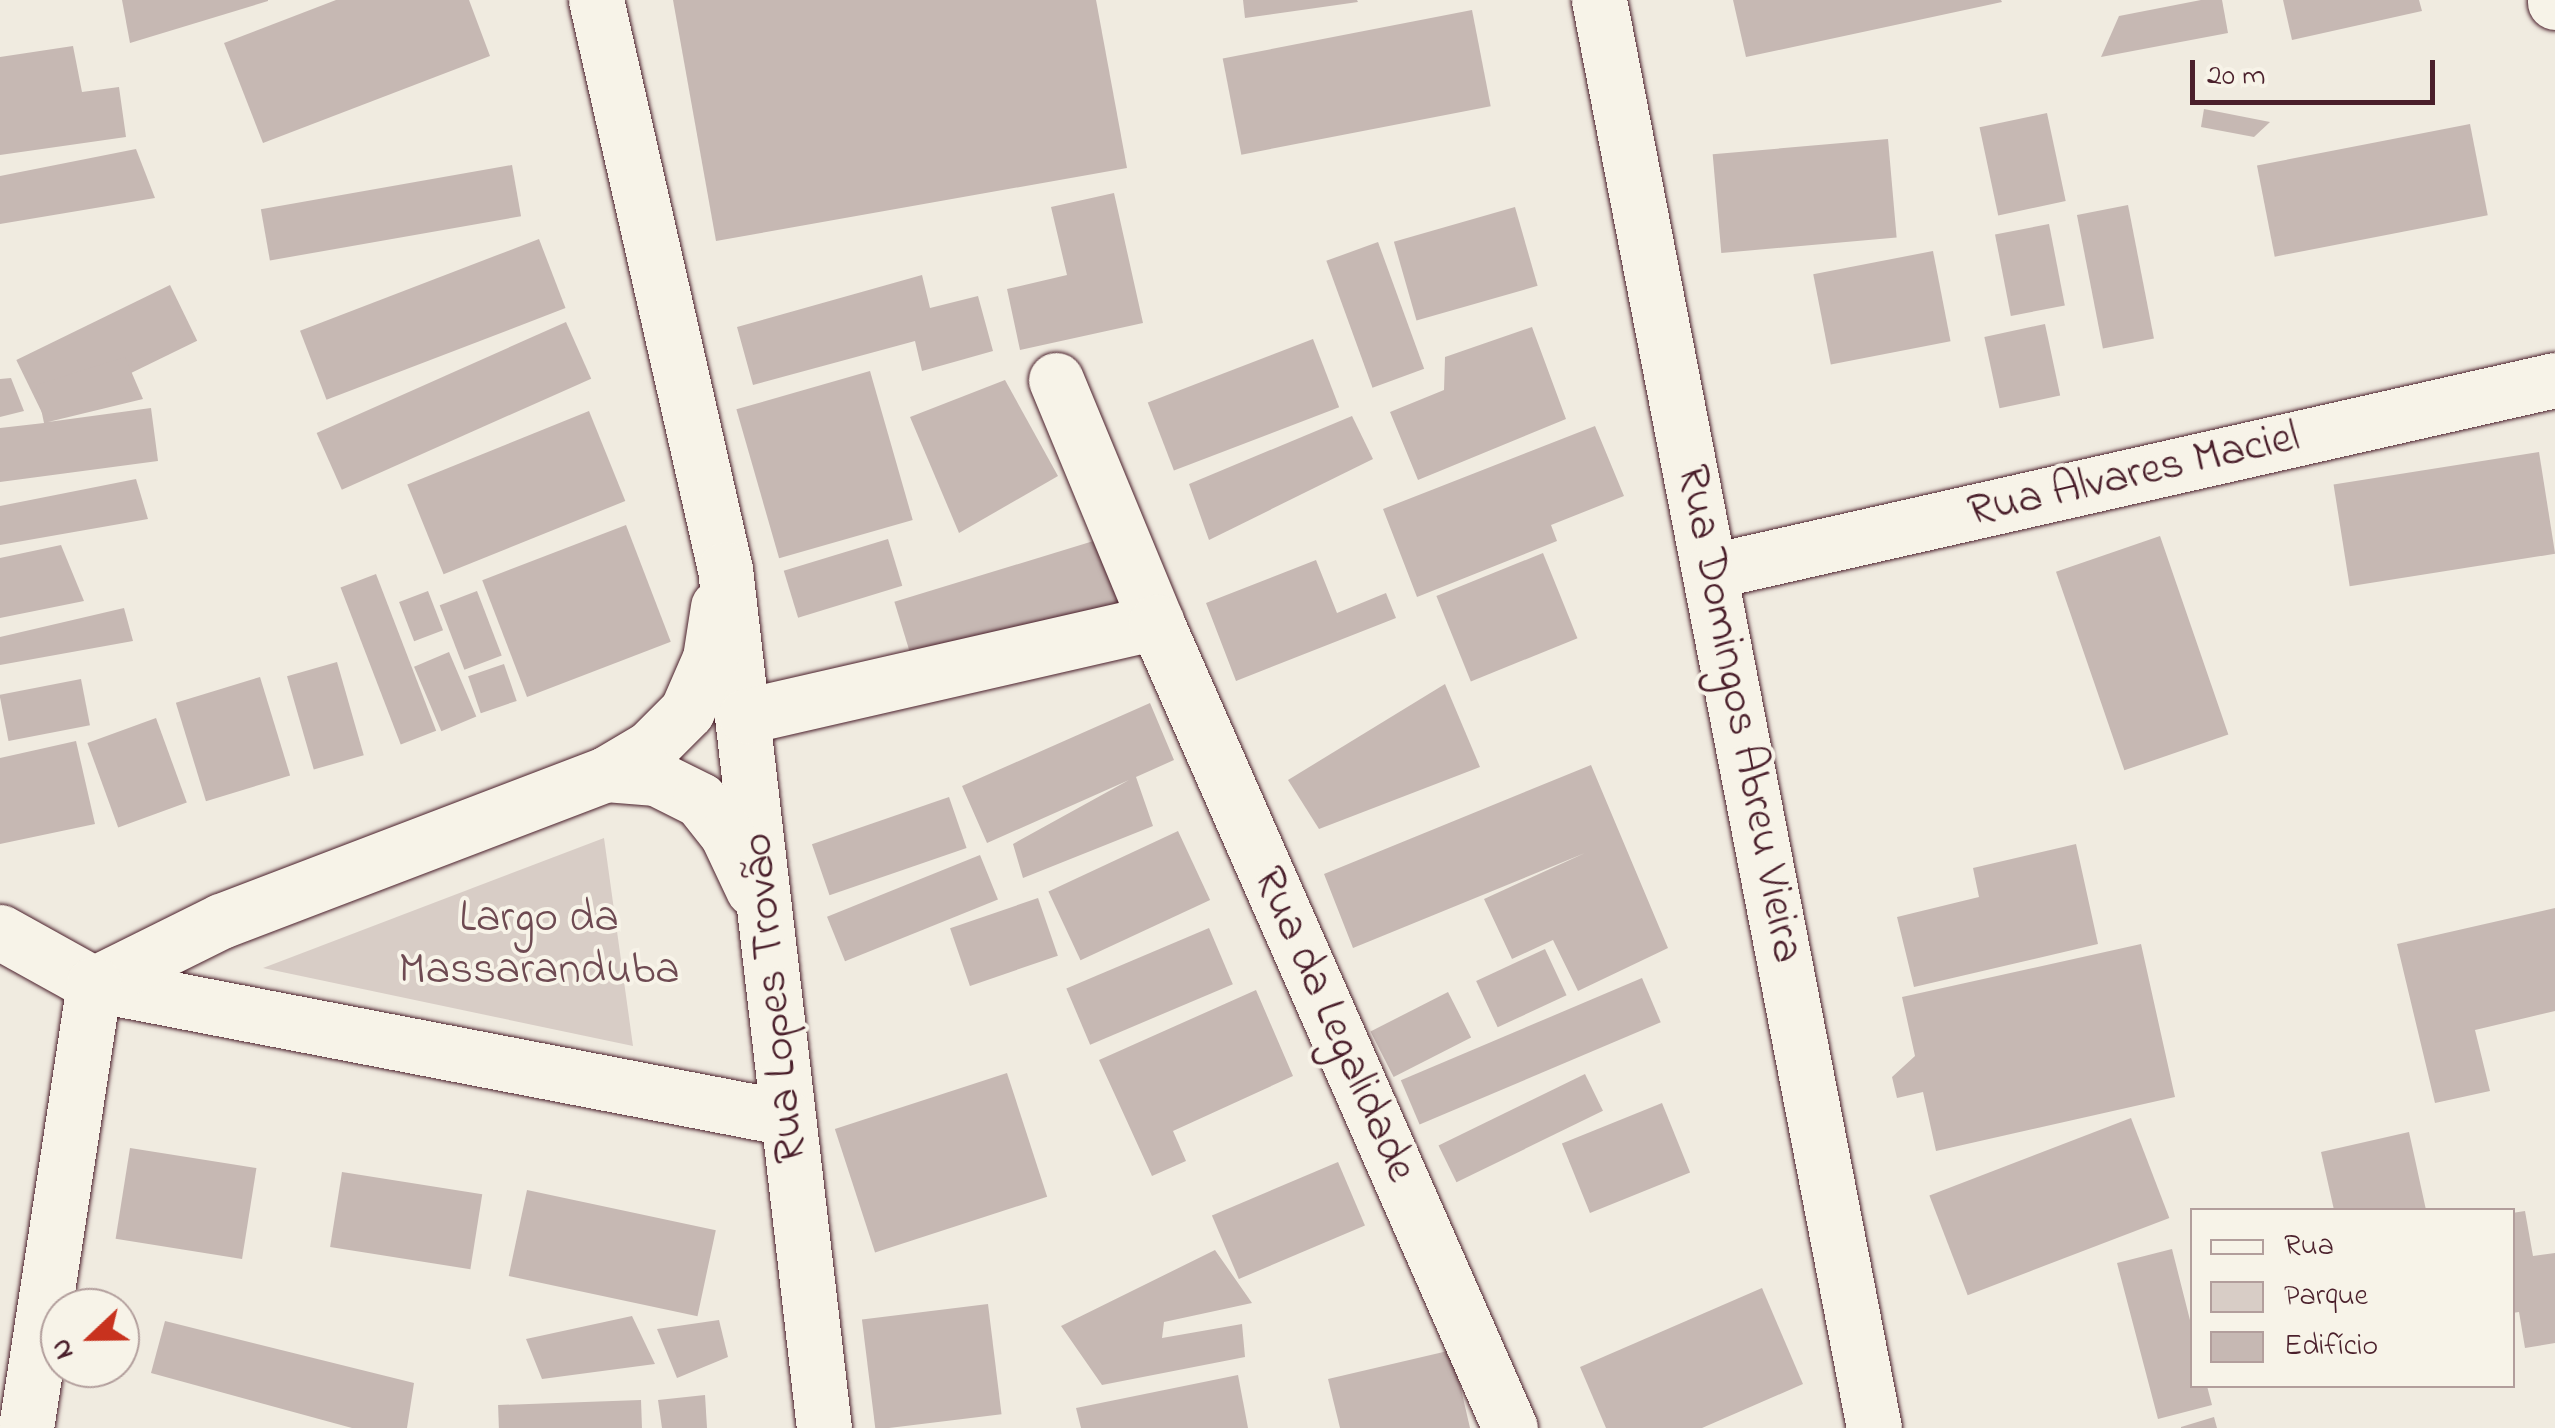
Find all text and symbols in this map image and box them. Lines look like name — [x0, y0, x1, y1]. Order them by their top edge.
scale bar — [2195, 40, 2440, 102]
text: 20 m — [2207, 55, 2266, 99]
street label: Rua Alvares Maciel — [1963, 412, 2305, 540]
street label: Rua Domingos Abreu Vieira — [1663, 461, 1813, 967]
street label: Rua Lopes Trovão — [732, 830, 820, 1166]
street label: Rua da Legalidade — [1239, 859, 1427, 1191]
park label: Largo da Massaranduba — [398, 893, 680, 999]
legend — [2190, 1208, 2515, 1388]
text: Rua — [2284, 1225, 2334, 1269]
text: Parque — [2284, 1275, 2368, 1319]
north arrow — [40, 1288, 140, 1388]
text: Edifício — [2284, 1325, 2378, 1369]
text: N — [41, 1332, 86, 1365]

